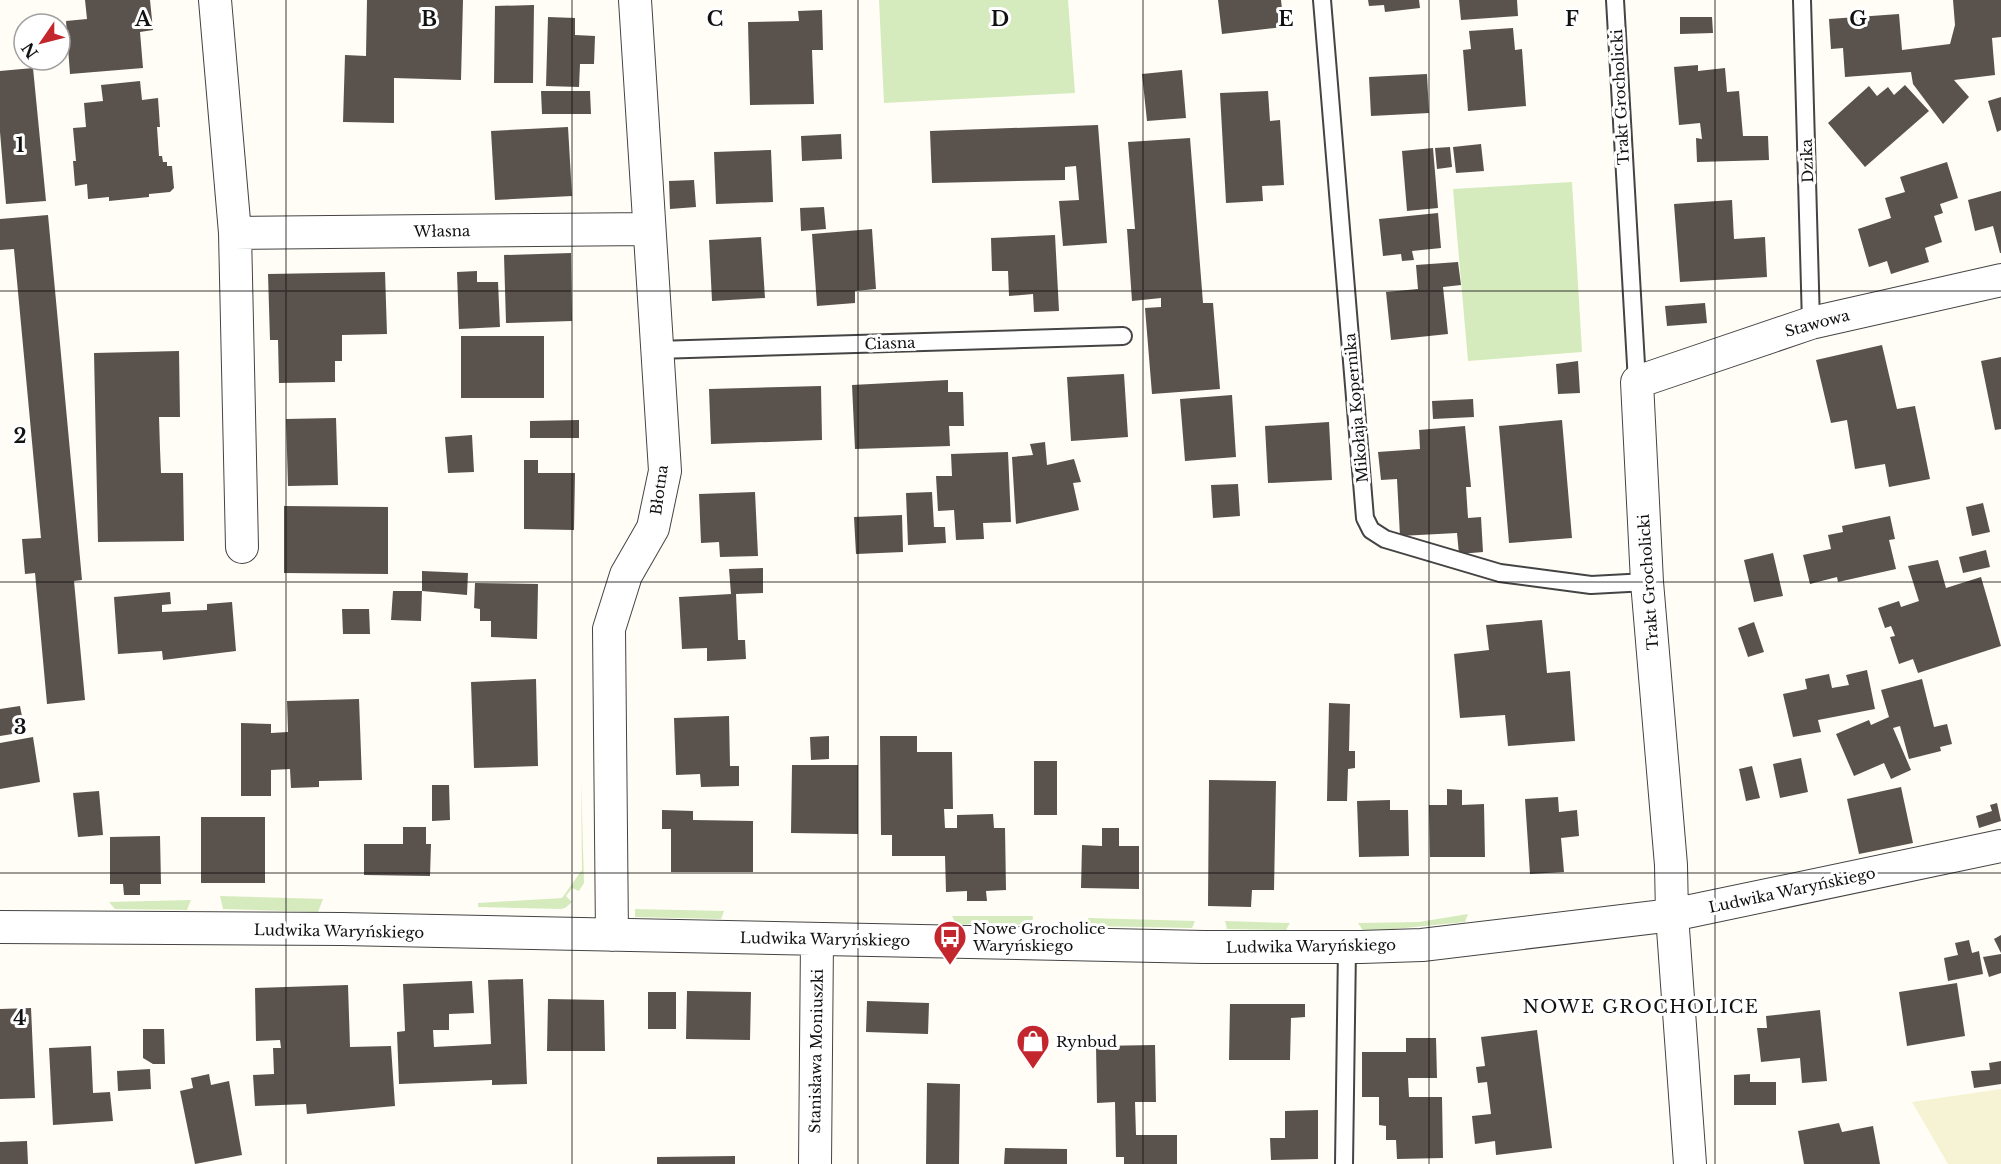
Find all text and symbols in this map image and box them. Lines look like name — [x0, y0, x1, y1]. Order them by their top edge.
text: A — [134, 7, 152, 31]
text: B — [421, 7, 437, 31]
text: C — [707, 7, 723, 31]
text: D — [991, 7, 1009, 31]
text: E — [1278, 7, 1294, 31]
text: F — [1565, 7, 1579, 31]
text: G — [1849, 7, 1867, 31]
north arrow — [12, 12, 72, 72]
street label: Trakt Grocholicki — [1607, 29, 1633, 165]
text: N — [17, 39, 42, 63]
text: 1 — [16, 133, 25, 157]
street label: Dzika — [1797, 138, 1817, 183]
street label: Własna — [413, 221, 471, 241]
street label: Stawowa — [1783, 305, 1852, 341]
street label: Mikołaja Kopernika — [1340, 332, 1372, 484]
street label: Ciasna — [864, 333, 916, 353]
text: 2 — [13, 424, 27, 448]
street label: Błotna — [646, 463, 672, 516]
street label: Trakt Grocholicki — [1634, 513, 1662, 651]
text: 3 — [14, 715, 26, 739]
street label: Ludwika Waryńskiego — [1707, 863, 1877, 917]
bus stop icon: Nowe Grocholice Waryńskiego — [932, 919, 968, 966]
place label: Nowe Grocholice Waryńskiego — [972, 919, 1106, 955]
street label: Ludwika Waryńskiego — [254, 920, 424, 942]
street label: Ludwika Waryńskiego — [740, 928, 910, 950]
street label: Ludwika Waryńskiego — [1226, 935, 1396, 957]
street label: Stanisława Moniuszki — [805, 969, 827, 1133]
district label: NOWE GROCHOLICE — [1523, 996, 1759, 1018]
text: 4 — [13, 1006, 27, 1030]
shop icon: Rynbud — [1015, 1023, 1051, 1070]
place label: Rynbud — [1056, 1032, 1117, 1051]

